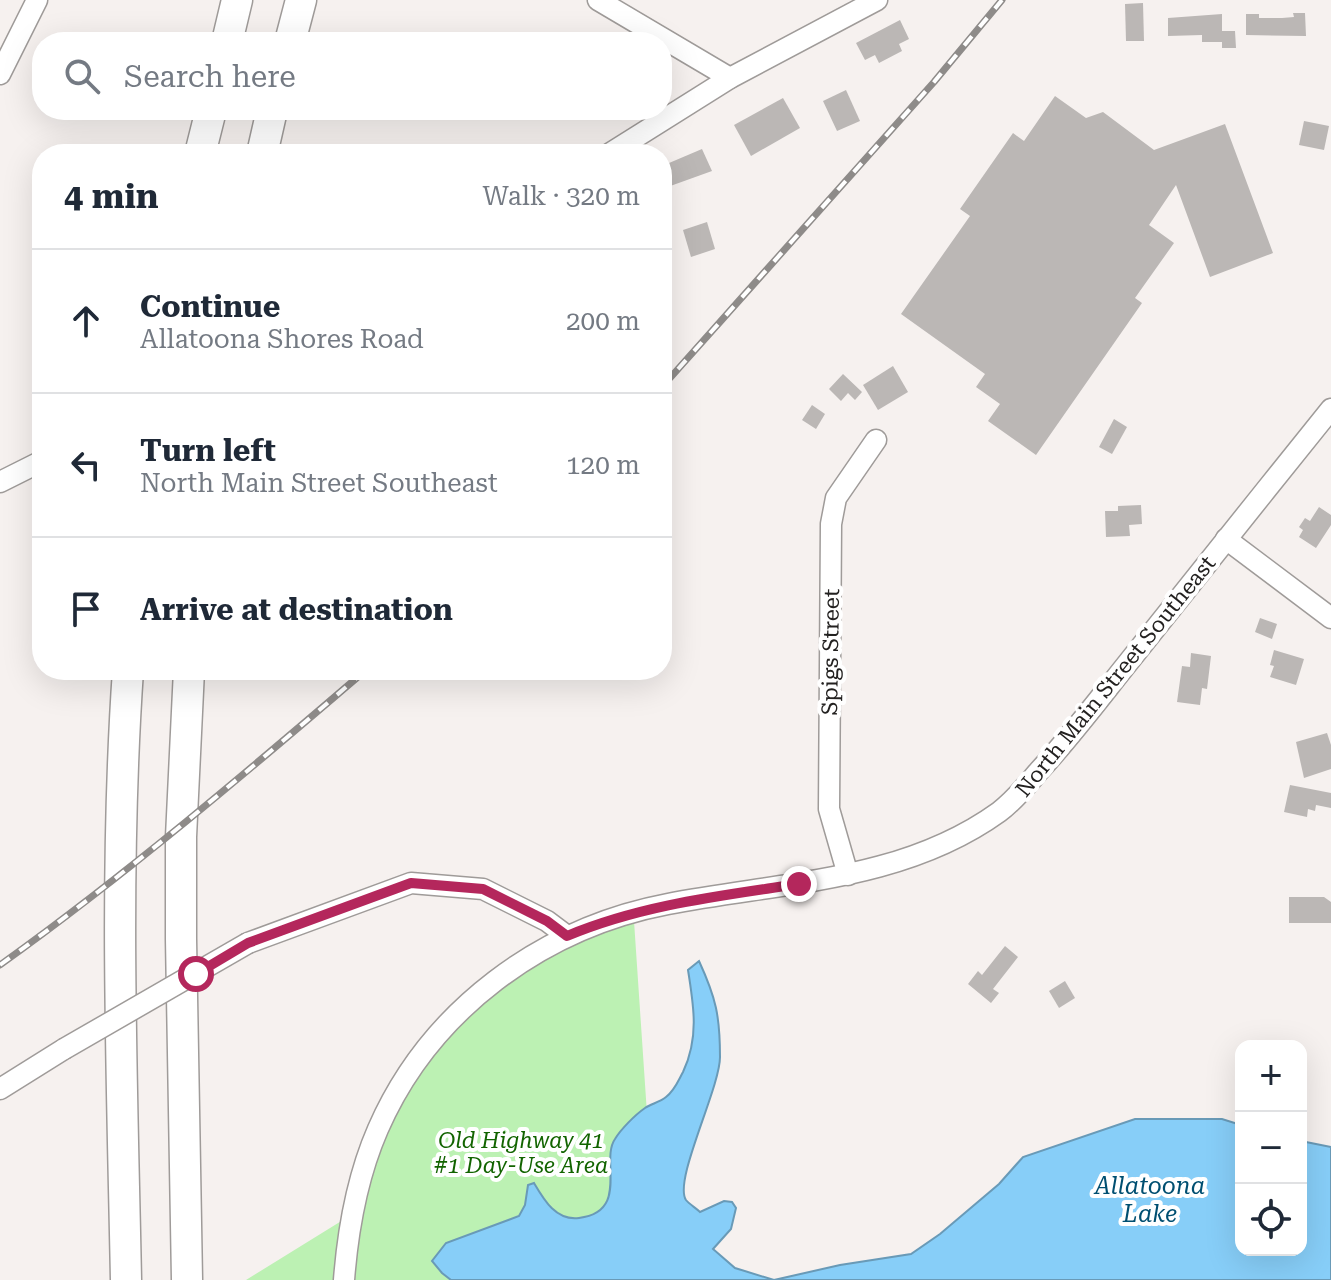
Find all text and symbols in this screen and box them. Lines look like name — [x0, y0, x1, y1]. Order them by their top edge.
search box — [32, 32, 672, 120]
icon: search — [60, 54, 104, 98]
text: Search here — [124, 59, 296, 94]
text: 4 min — [64, 176, 159, 216]
text: Walk · 320 m — [482, 181, 640, 211]
text: Continue — [140, 289, 280, 324]
icon: ahead — [64, 299, 108, 343]
text: 200 m — [566, 306, 640, 336]
text: Allatoona Shores Road — [140, 324, 424, 354]
text: Turn left — [140, 433, 276, 468]
icon: left — [64, 443, 108, 487]
text: 120 m — [566, 450, 640, 480]
text: North Main Street Southeast — [140, 468, 498, 498]
street label: North Main Street Southeast — [1010, 551, 1220, 802]
icon: arrive — [64, 587, 108, 631]
street label: Spigs Street — [817, 588, 844, 716]
text: Arrive at destination — [140, 592, 453, 627]
route end — [781, 866, 817, 902]
route start — [178, 956, 214, 992]
map controls — [1235, 1040, 1307, 1256]
button: + — [1235, 1040, 1307, 1112]
button: − — [1235, 1112, 1307, 1184]
park label: Old Highway 41 #1 Day-Use Area — [434, 1128, 608, 1178]
water label: Allatoona Lake — [1093, 1172, 1205, 1228]
button: locate — [1235, 1184, 1307, 1256]

